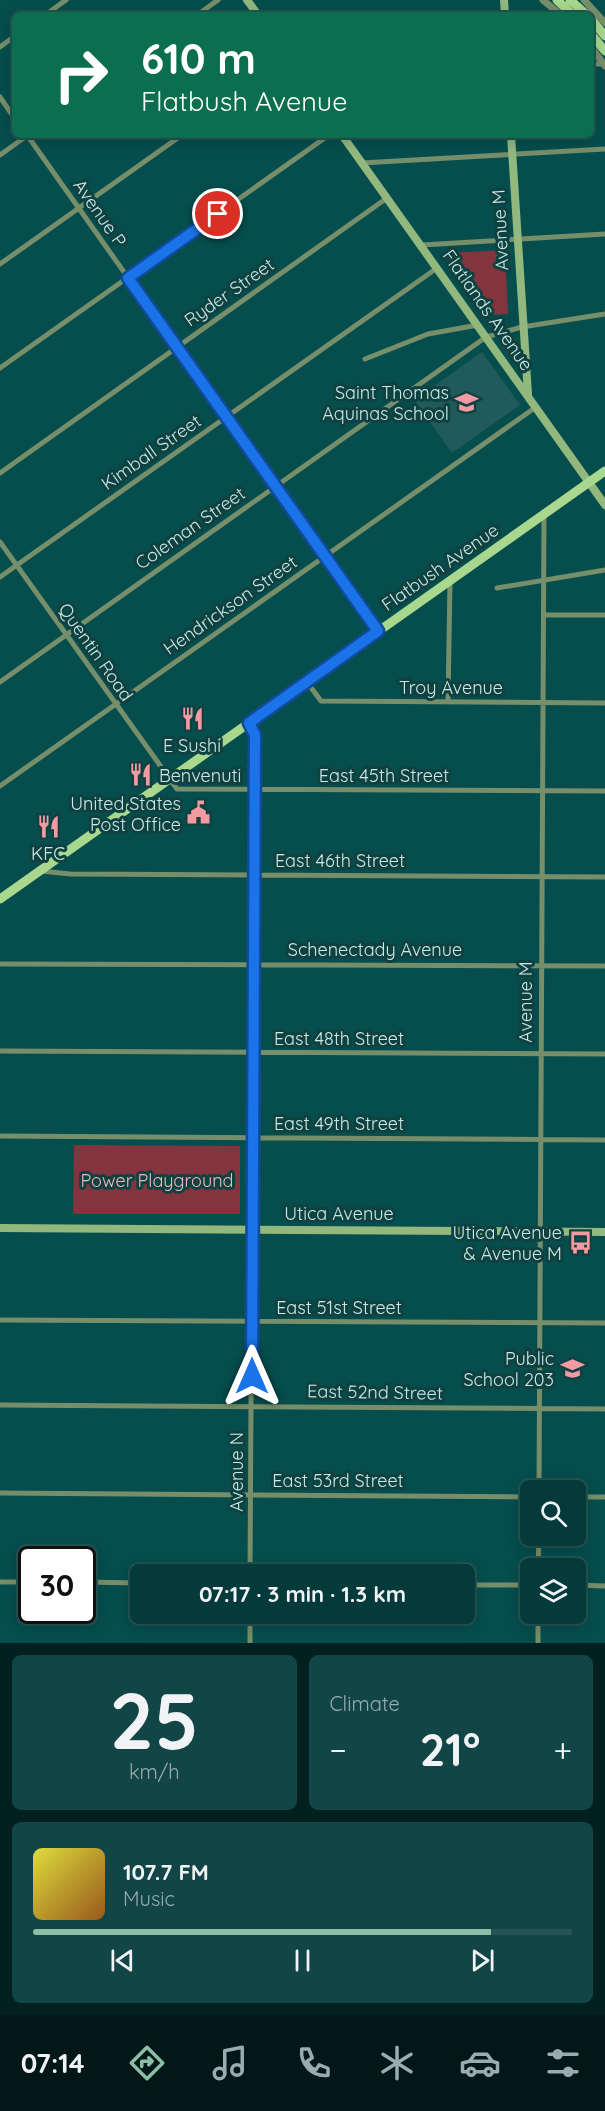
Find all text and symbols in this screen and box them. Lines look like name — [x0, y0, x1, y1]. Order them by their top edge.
text: 610 m — [141, 32, 256, 85]
icon: right — [42, 36, 120, 114]
text: Flatbush Avenue — [141, 84, 347, 118]
street label: Avenue P — [68, 175, 132, 251]
pin — [192, 188, 243, 239]
street label: Avenue M — [486, 189, 514, 271]
icon: arrive — [201, 197, 234, 230]
street label: Flatlands Avenue — [438, 245, 538, 375]
street label: Ryder Street — [180, 253, 278, 331]
place label: Saint Thomas Aquinas School — [322, 381, 449, 425]
school or university icon: Saint Thomas Aquinas School — [454, 389, 480, 415]
street label: Kimball Street — [97, 409, 205, 495]
street label: Coleman Street — [131, 482, 249, 574]
street label: Flatbush Avenue — [377, 518, 503, 616]
street label: Hendrickson Street — [159, 550, 301, 660]
street label: Quentin Road — [54, 598, 138, 706]
street label: Troy Avenue — [399, 676, 503, 699]
restaurant icon: E Sushi — [179, 706, 205, 732]
place label: E Sushi — [163, 734, 221, 757]
restaurant icon: Benvenuti — [128, 762, 154, 788]
place label: Benvenuti — [159, 764, 241, 787]
street label: East 45th Street — [319, 764, 449, 787]
place label: United States Post Office — [70, 792, 181, 836]
public building icon: United States Post Office — [186, 800, 212, 826]
restaurant icon: KFC — [35, 814, 61, 840]
place label: KFC — [31, 842, 65, 865]
street label: East 46th Street — [275, 849, 405, 872]
street label: Schenectady Avenue — [288, 938, 462, 961]
street label: Avenue M — [514, 961, 537, 1043]
street label: East 48th Street — [274, 1027, 404, 1050]
street label: East 49th Street — [274, 1112, 404, 1135]
park label: Power Playground — [81, 1169, 233, 1192]
street label: Utica Avenue — [284, 1202, 394, 1225]
place label: Utica Avenue & Avenue M — [453, 1221, 562, 1265]
bus stop icon: Utica Avenue & Avenue M — [567, 1229, 593, 1255]
street label: East 51st Street — [276, 1296, 402, 1319]
position arrow — [220, 1344, 284, 1408]
place label: Public School 203 — [463, 1347, 554, 1391]
school or university icon: Public School 203 — [559, 1355, 585, 1381]
street label: East 52nd Street — [307, 1379, 443, 1405]
street label: Avenue N — [225, 1432, 248, 1512]
street label: East 53rd Street — [272, 1469, 404, 1492]
map controls — [520, 1480, 586, 1624]
button: search — [520, 1480, 586, 1546]
speed limit sign: 30 — [18, 1546, 96, 1624]
button: layers — [520, 1558, 586, 1624]
text: 07:17 · 3 min · 1.3 km — [199, 1580, 406, 1608]
text: 25 — [110, 1671, 199, 1769]
text: Climate — [330, 1691, 400, 1716]
text: 21° — [420, 1721, 480, 1777]
text: − — [330, 1729, 347, 1770]
text: + — [553, 1729, 572, 1770]
text: km/h — [129, 1759, 180, 1784]
text: 107.7 FM — [123, 1858, 209, 1886]
text: Music — [123, 1886, 175, 1911]
icon: previous — [106, 1944, 139, 1977]
icon: pause — [286, 1944, 319, 1977]
icon: next — [466, 1944, 499, 1977]
icon: directions — [126, 2042, 168, 2084]
icon: music — [209, 2042, 251, 2084]
icon: phone — [293, 2042, 335, 2084]
icon: climate — [376, 2042, 418, 2084]
icon: car — [459, 2042, 501, 2084]
icon: filters — [542, 2042, 584, 2084]
text: 07:14 — [21, 2046, 85, 2080]

